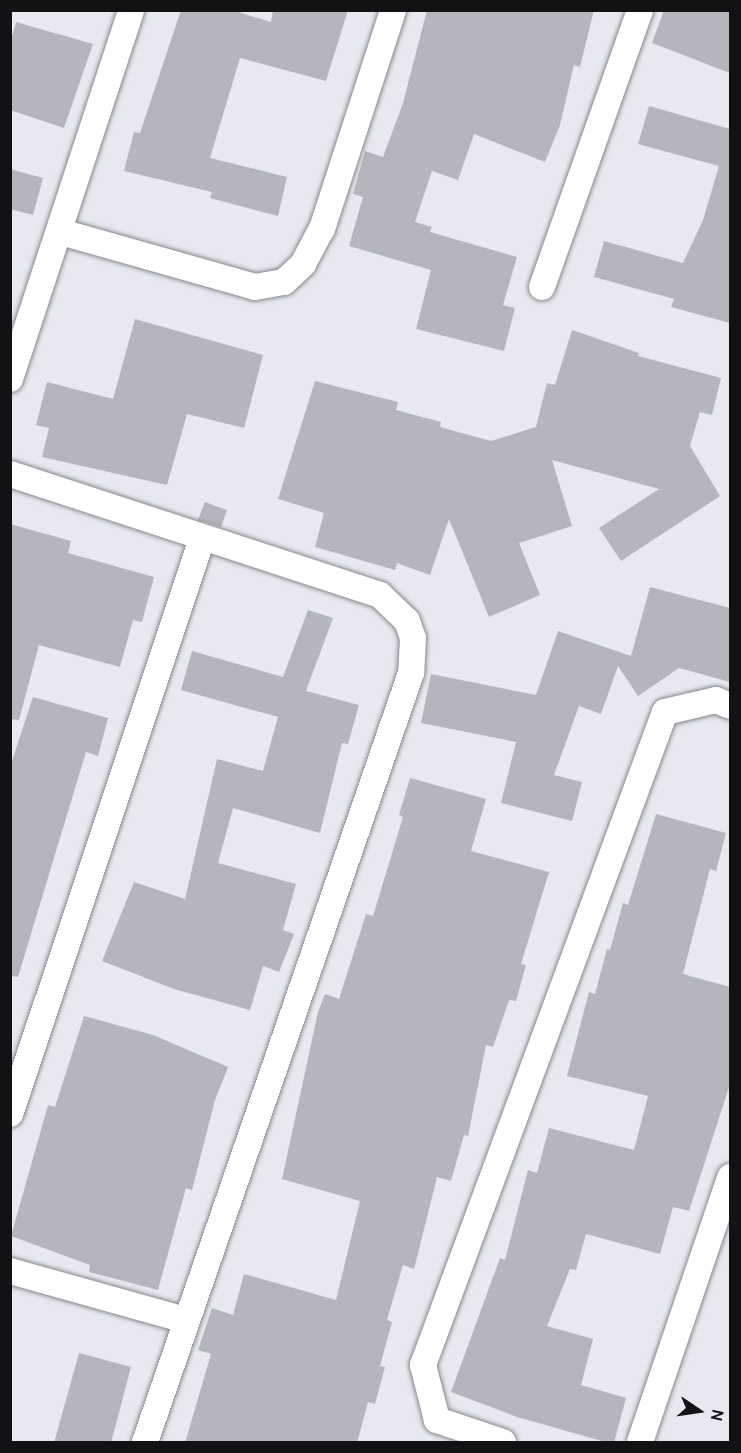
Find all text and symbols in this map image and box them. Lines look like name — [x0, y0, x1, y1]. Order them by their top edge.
north arrow — [669, 1381, 729, 1441]
text: N — [706, 1408, 728, 1423]

